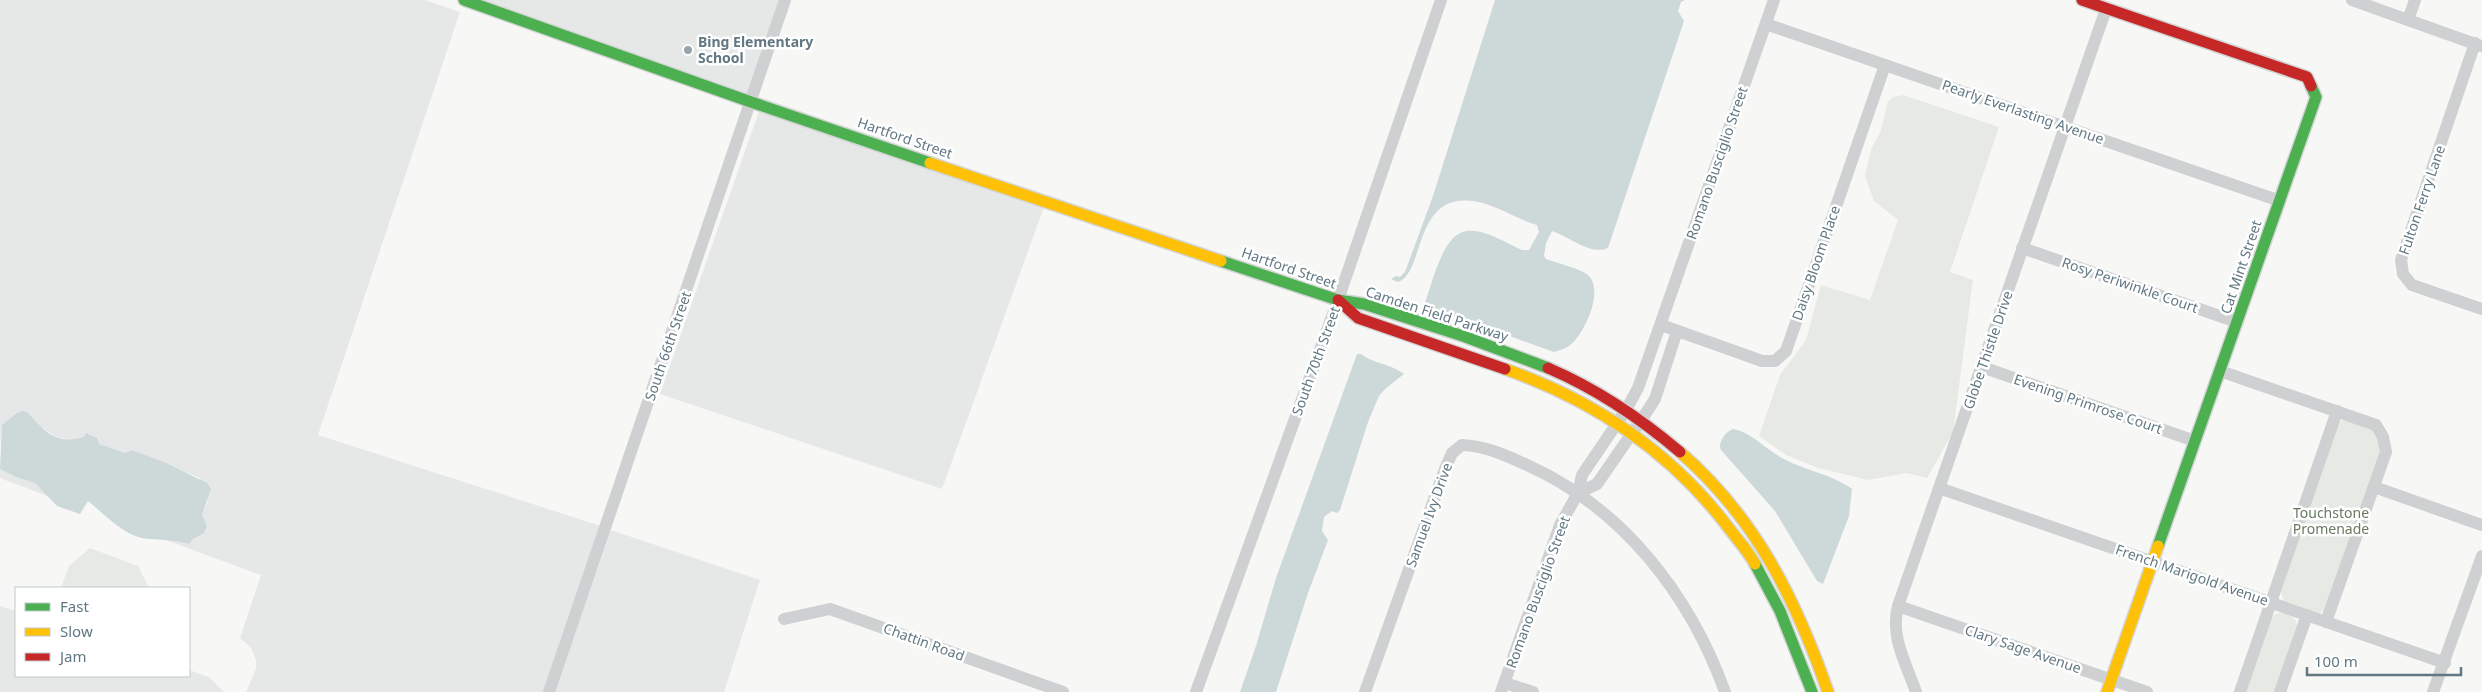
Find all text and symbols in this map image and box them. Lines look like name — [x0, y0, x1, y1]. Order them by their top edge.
place label: Bing Elementary School — [698, 32, 813, 67]
marker: Bing Elementary School — [682, 44, 694, 56]
street label: Pearly Everlasting Avenue — [1940, 75, 2107, 148]
street label: Romano Busciglio Street — [1681, 84, 1752, 242]
street label: Hartford Street — [855, 112, 955, 163]
street label: Fulton Ferry Lane — [2394, 142, 2449, 257]
street label: Daisy Bloom Place — [1787, 203, 1844, 323]
street label: Cat Mint Street — [2216, 217, 2265, 316]
street label: Hartford Street — [1239, 242, 1339, 293]
street label: Rosy Periwinkle Court — [2059, 252, 2201, 317]
street label: Camden Field Parkway — [1363, 281, 1512, 346]
street label: Globe Thistle Drive — [1958, 288, 2017, 412]
street label: South 66th Street — [640, 289, 695, 403]
street label: South 70th Street — [1287, 304, 1344, 418]
street label: Evening Primrose Court — [2011, 369, 2165, 438]
street label: Samuel Ivy Drive — [1401, 460, 1456, 570]
park label: Touchstone Promenade — [2293, 503, 2369, 538]
street label: Romano Busciglio Street — [1501, 513, 1574, 671]
street label: French Marigold Avenue — [2113, 539, 2271, 610]
legend — [15, 587, 190, 677]
text: Fast — [60, 596, 89, 616]
street label: Chattin Road — [881, 618, 967, 665]
street label: Clary Sage Avenue — [1963, 620, 2084, 677]
text: Slow — [60, 621, 93, 641]
scale bar — [2307, 644, 2461, 676]
text: Jam — [58, 646, 87, 666]
text: 100 m — [2314, 651, 2358, 671]

